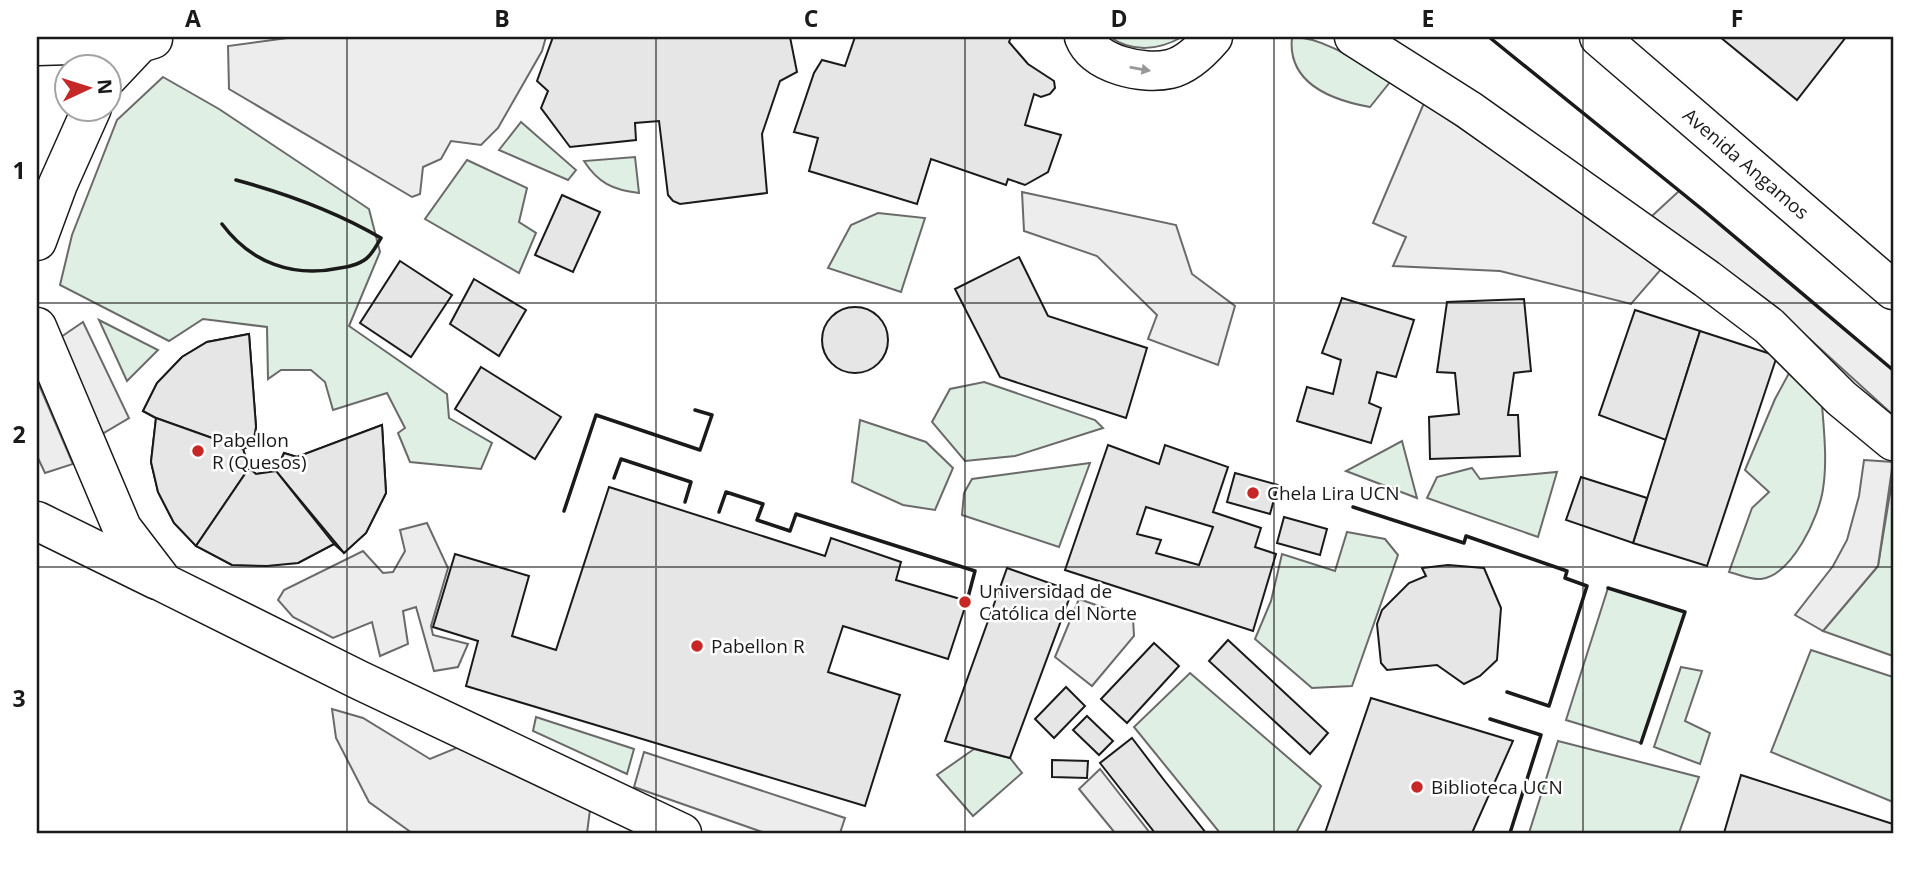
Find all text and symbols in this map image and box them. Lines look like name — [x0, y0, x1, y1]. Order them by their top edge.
text: A — [185, 2, 201, 34]
text: B — [494, 2, 510, 34]
text: C — [804, 2, 818, 34]
text: D — [1110, 2, 1128, 34]
text: E — [1422, 2, 1434, 34]
text: F — [1731, 2, 1743, 34]
north arrow — [52, 52, 122, 122]
one-way arrow — [1129, 64, 1151, 75]
text: N — [91, 78, 118, 95]
street label: Avenida Angamos — [1678, 102, 1815, 225]
text: 1 — [12, 154, 26, 186]
text: 2 — [12, 418, 26, 450]
place label: Pabellon R (Quesos) — [212, 427, 307, 475]
marker: Pabellon R (Quesos) — [190, 443, 206, 459]
place label: Chela Lira UCN — [1267, 480, 1400, 506]
marker: Chela Lira UCN — [1245, 485, 1261, 501]
place label: Universidad de Católica del Norte — [979, 578, 1137, 626]
marker: Universidad de Católica del Norte — [957, 594, 973, 610]
place label: Pabellon R — [711, 633, 805, 659]
marker: Pabellon R — [689, 638, 705, 654]
text: 3 — [12, 682, 26, 714]
place label: Biblioteca UCN — [1431, 774, 1563, 800]
marker: Biblioteca UCN — [1409, 779, 1425, 795]

